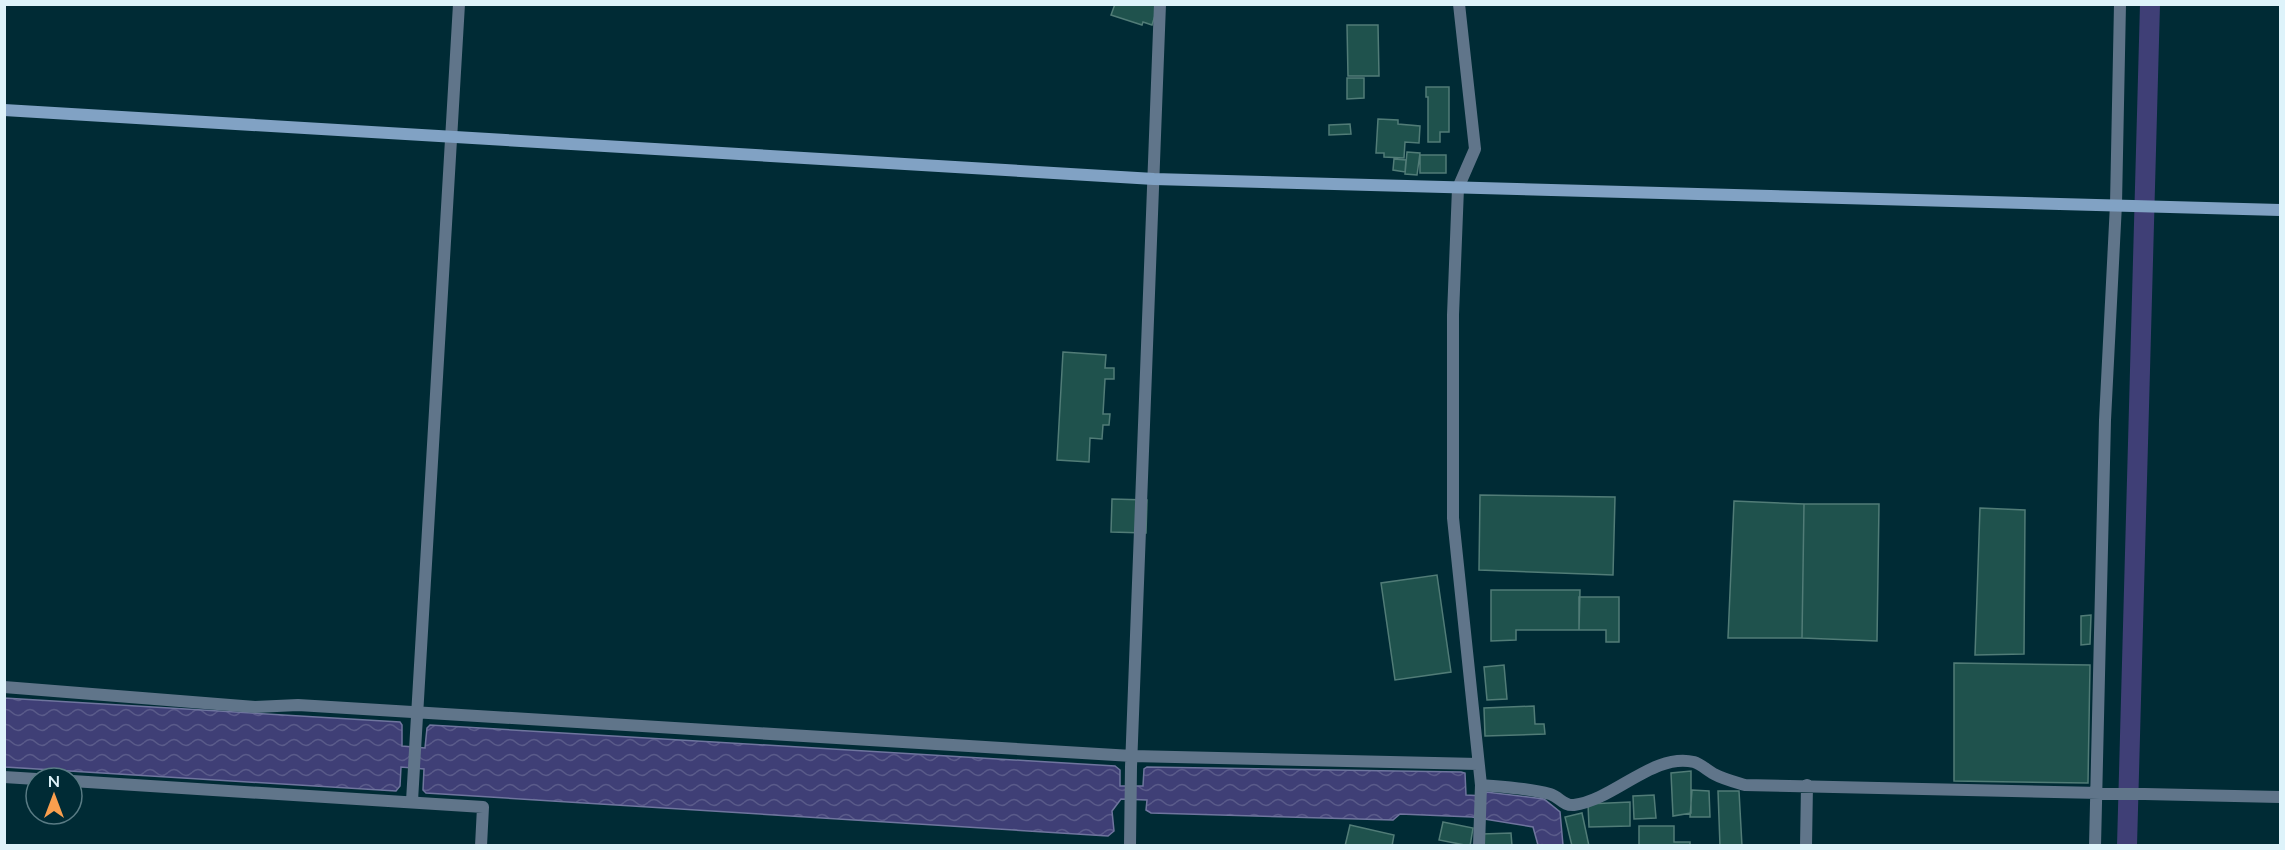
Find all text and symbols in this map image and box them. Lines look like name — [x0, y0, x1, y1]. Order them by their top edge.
north arrow — [24, 766, 84, 826]
text: N — [48, 771, 60, 790]

